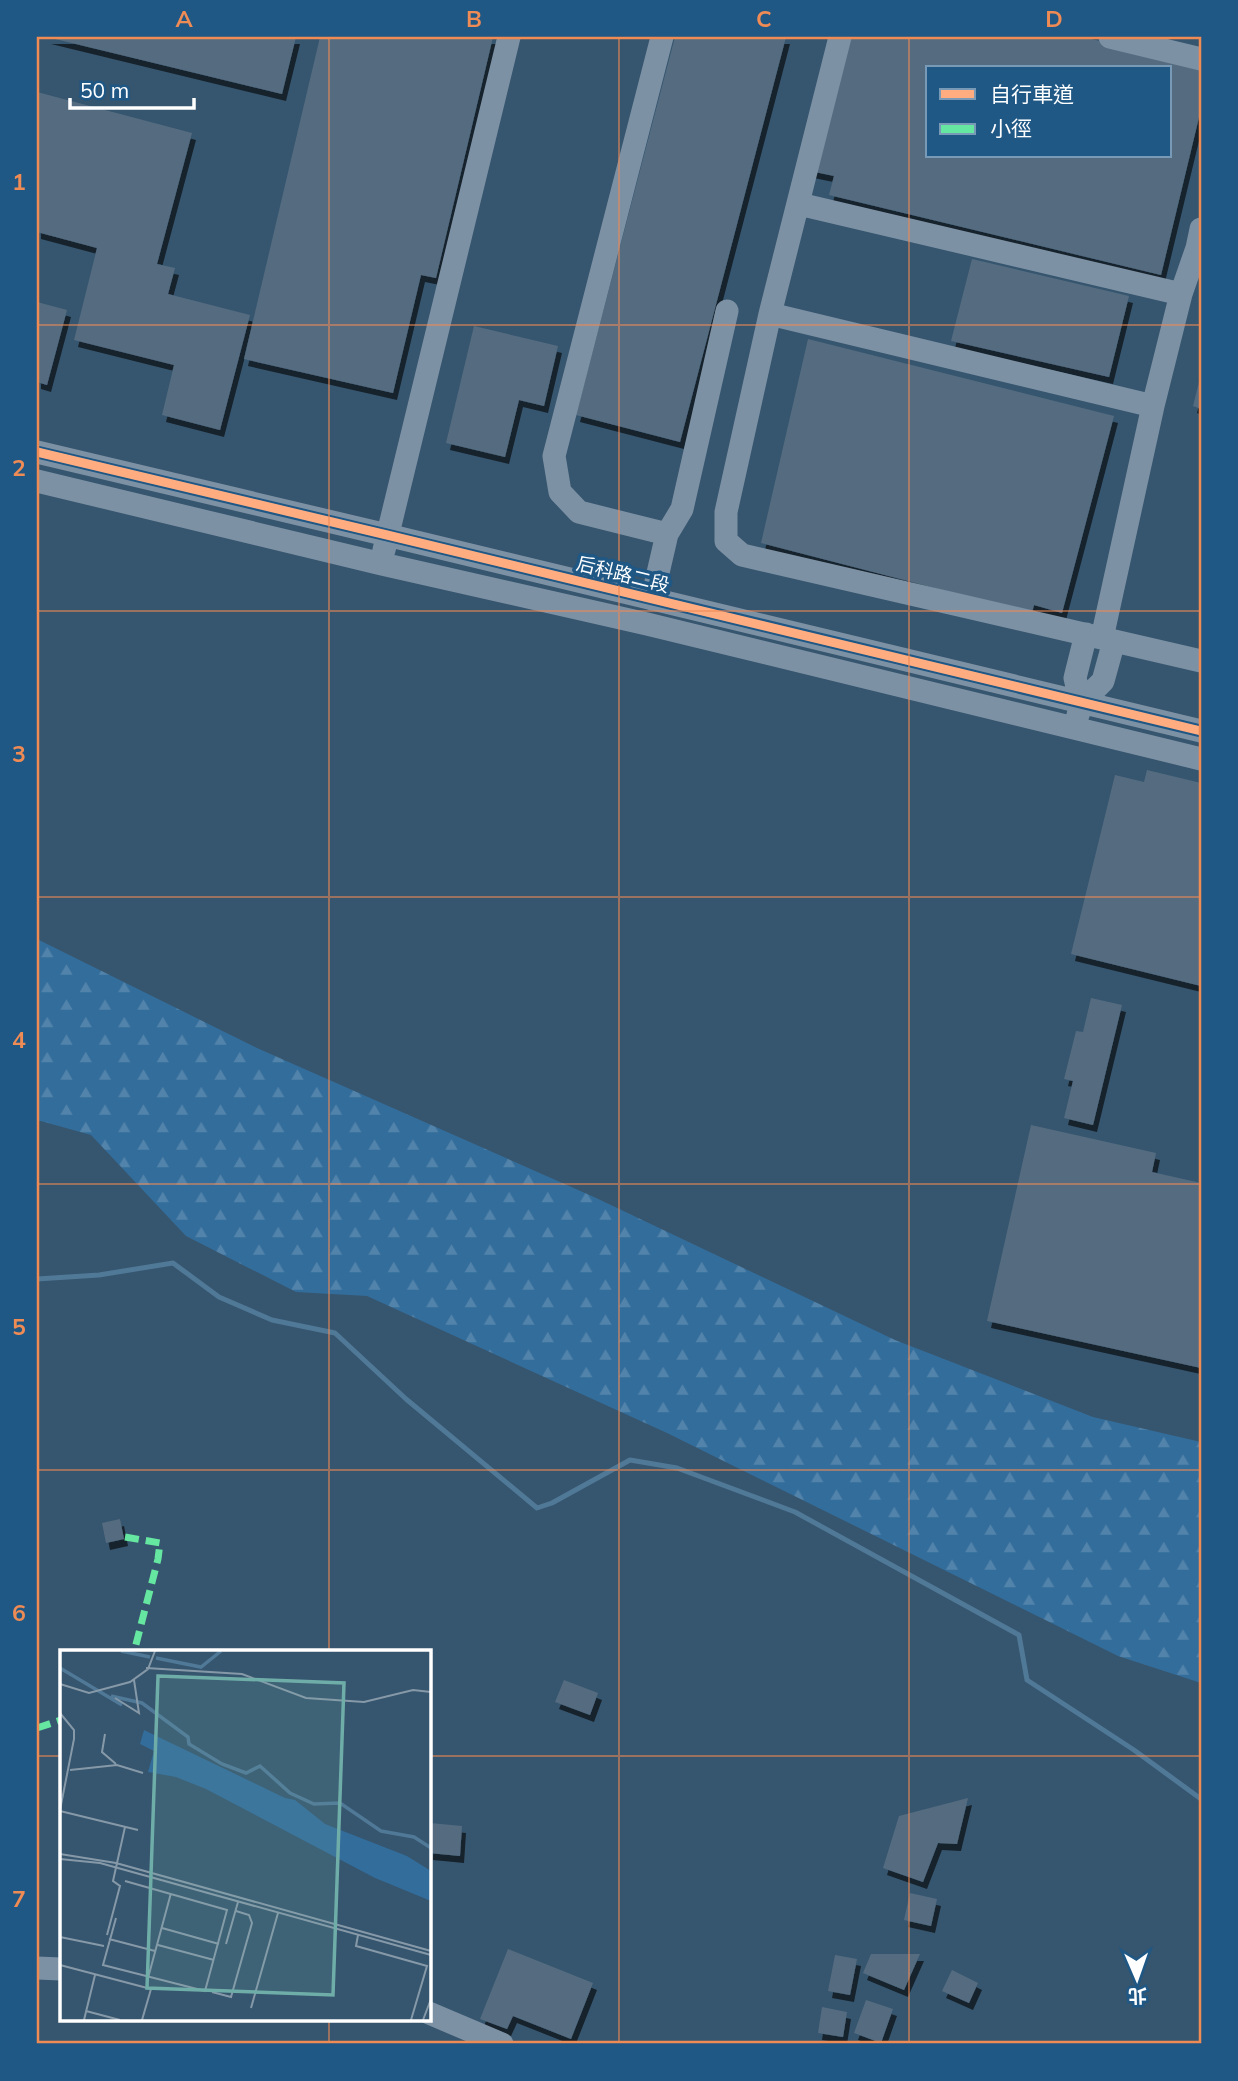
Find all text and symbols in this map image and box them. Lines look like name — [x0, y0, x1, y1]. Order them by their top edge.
text: A — [175, 4, 193, 33]
text: B — [466, 4, 482, 33]
text: C — [756, 4, 772, 33]
text: D — [1045, 4, 1063, 33]
scale bar — [70, 66, 194, 110]
legend — [926, 66, 1172, 158]
text: 50 m — [80, 77, 129, 103]
text: 自行車道 — [990, 81, 1074, 107]
text: 小徑 — [990, 115, 1032, 141]
text: 1 — [12, 167, 26, 196]
text: 2 — [12, 453, 26, 482]
street label: 后科路二段 — [574, 551, 672, 597]
text: 3 — [12, 739, 26, 768]
text: 4 — [12, 1025, 26, 1054]
text: 5 — [12, 1312, 26, 1341]
text: 6 — [12, 1598, 26, 1627]
inset map — [60, 1650, 430, 2022]
text: 7 — [12, 1884, 26, 1913]
north arrow — [1102, 1944, 1172, 2014]
text: 北 — [1128, 1984, 1148, 2008]

